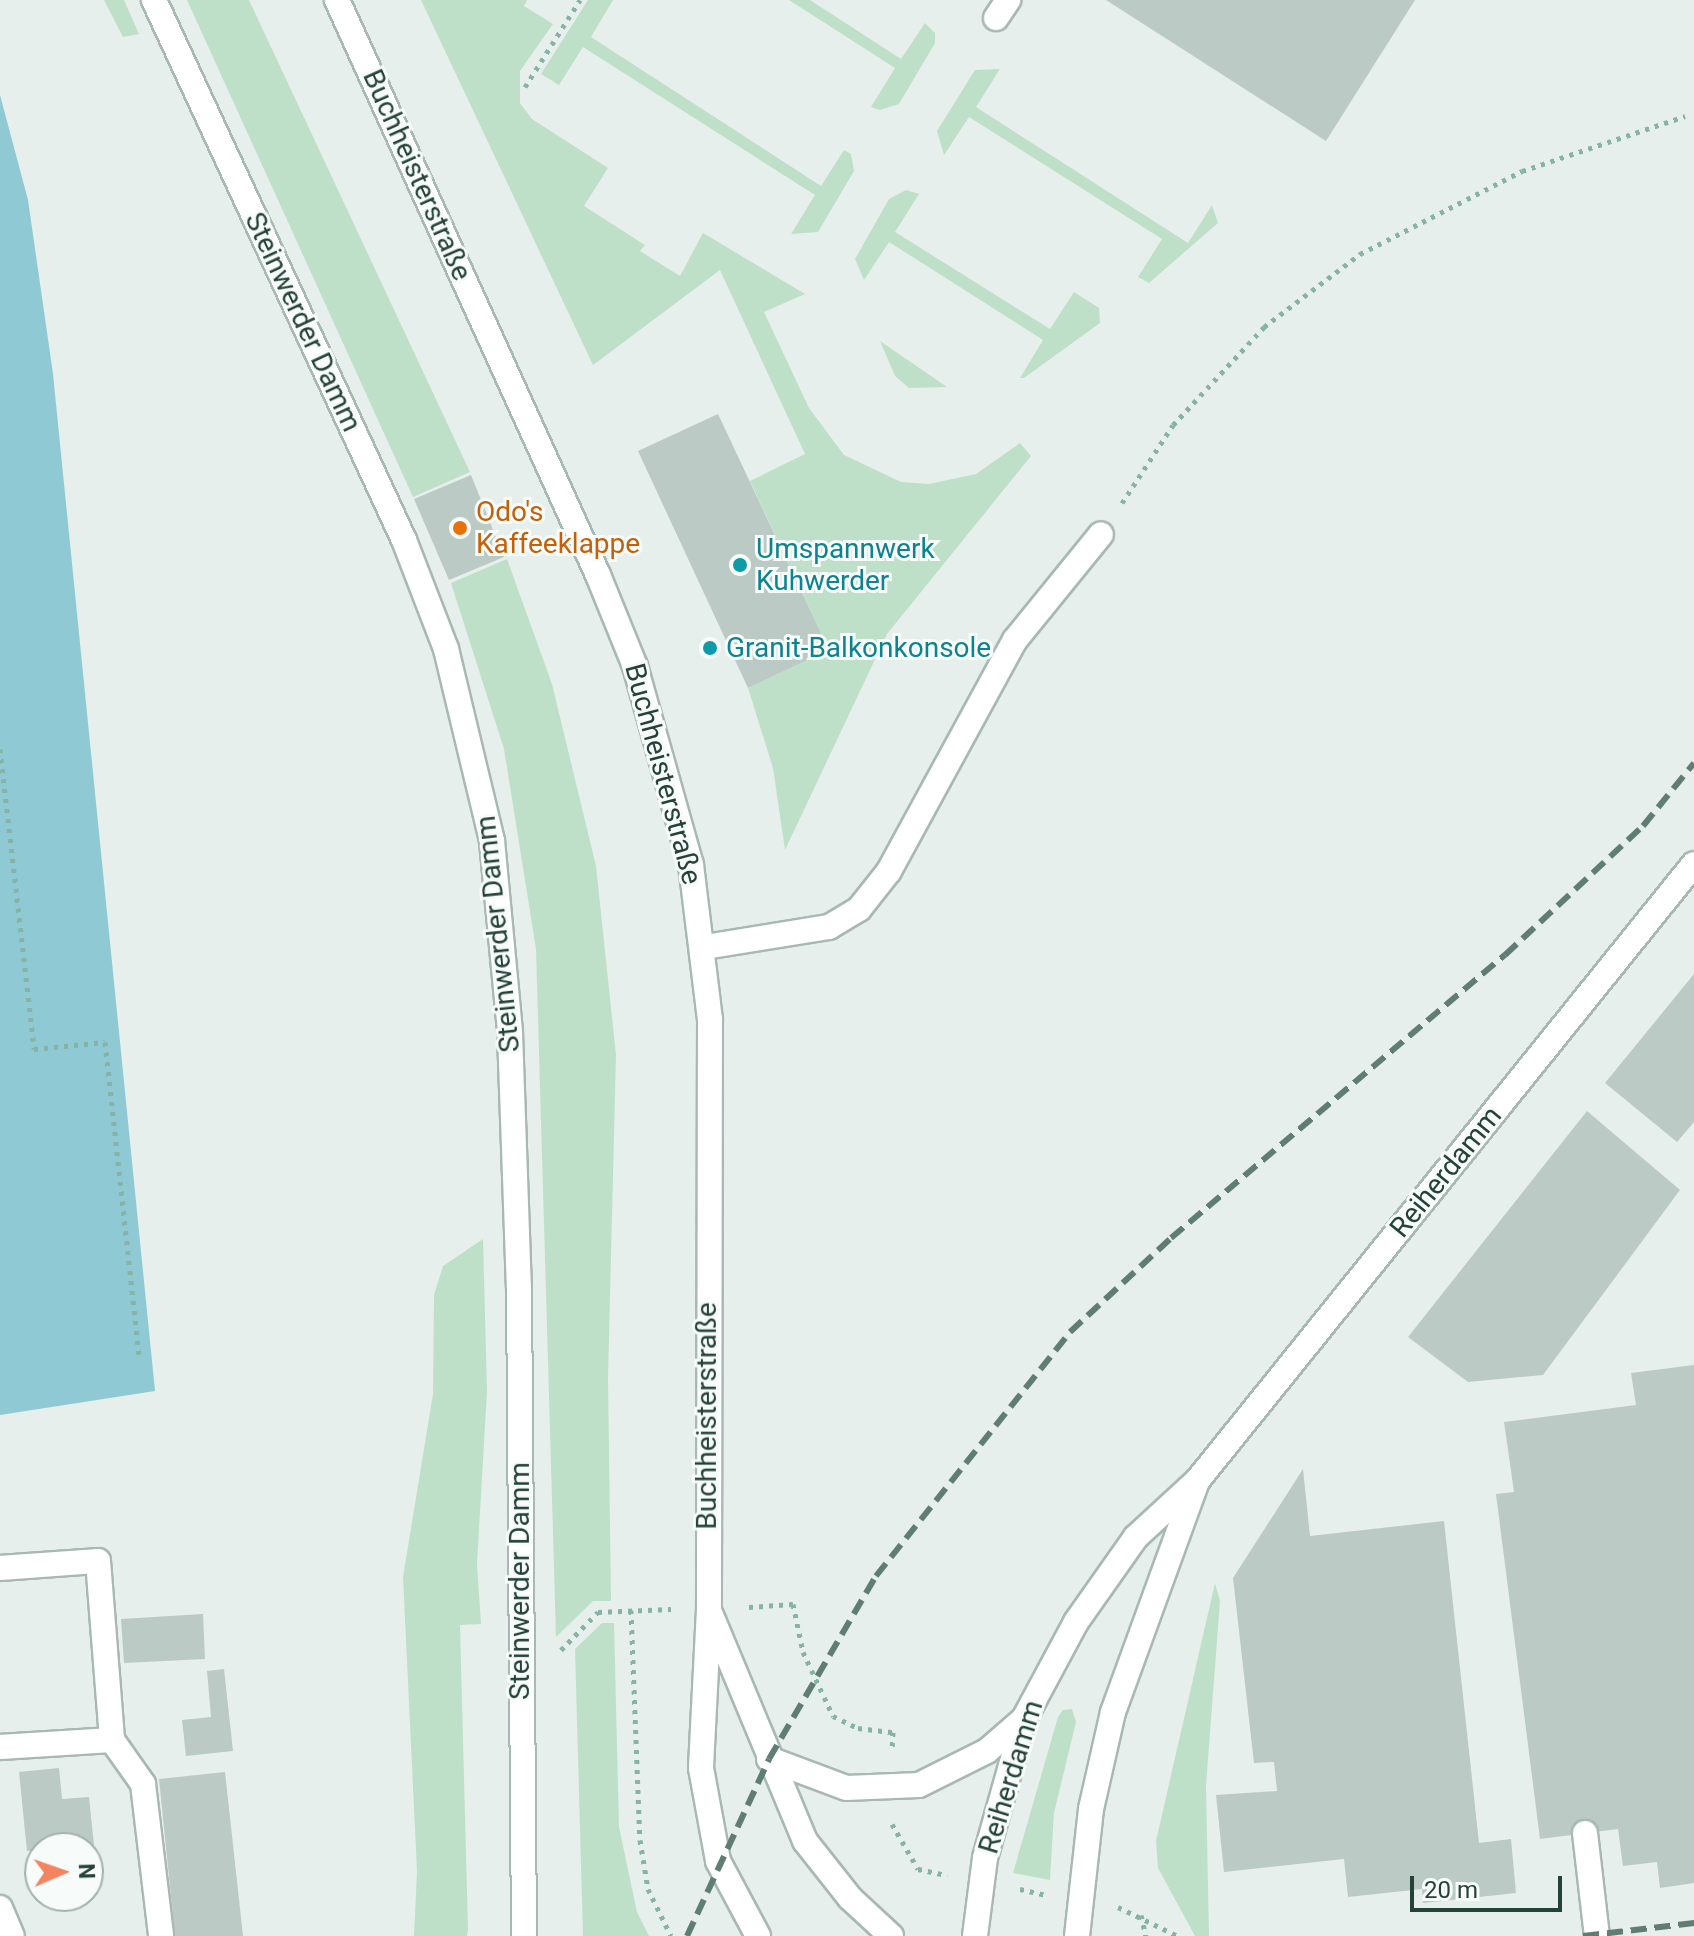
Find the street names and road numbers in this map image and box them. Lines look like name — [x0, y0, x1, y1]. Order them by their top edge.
street label: Buchheisterstraße — [355, 64, 479, 286]
street label: Steinwerder Damm — [238, 207, 368, 437]
street label: Buchheisterstraße — [617, 660, 709, 888]
street label: Steinwerder Damm — [469, 814, 527, 1054]
street label: Reiherdamm — [1383, 1100, 1509, 1244]
street label: Buchheisterstraße — [690, 1302, 724, 1530]
street label: Steinwerder Damm — [503, 1462, 537, 1700]
street label: Reiherdamm — [972, 1696, 1050, 1858]

